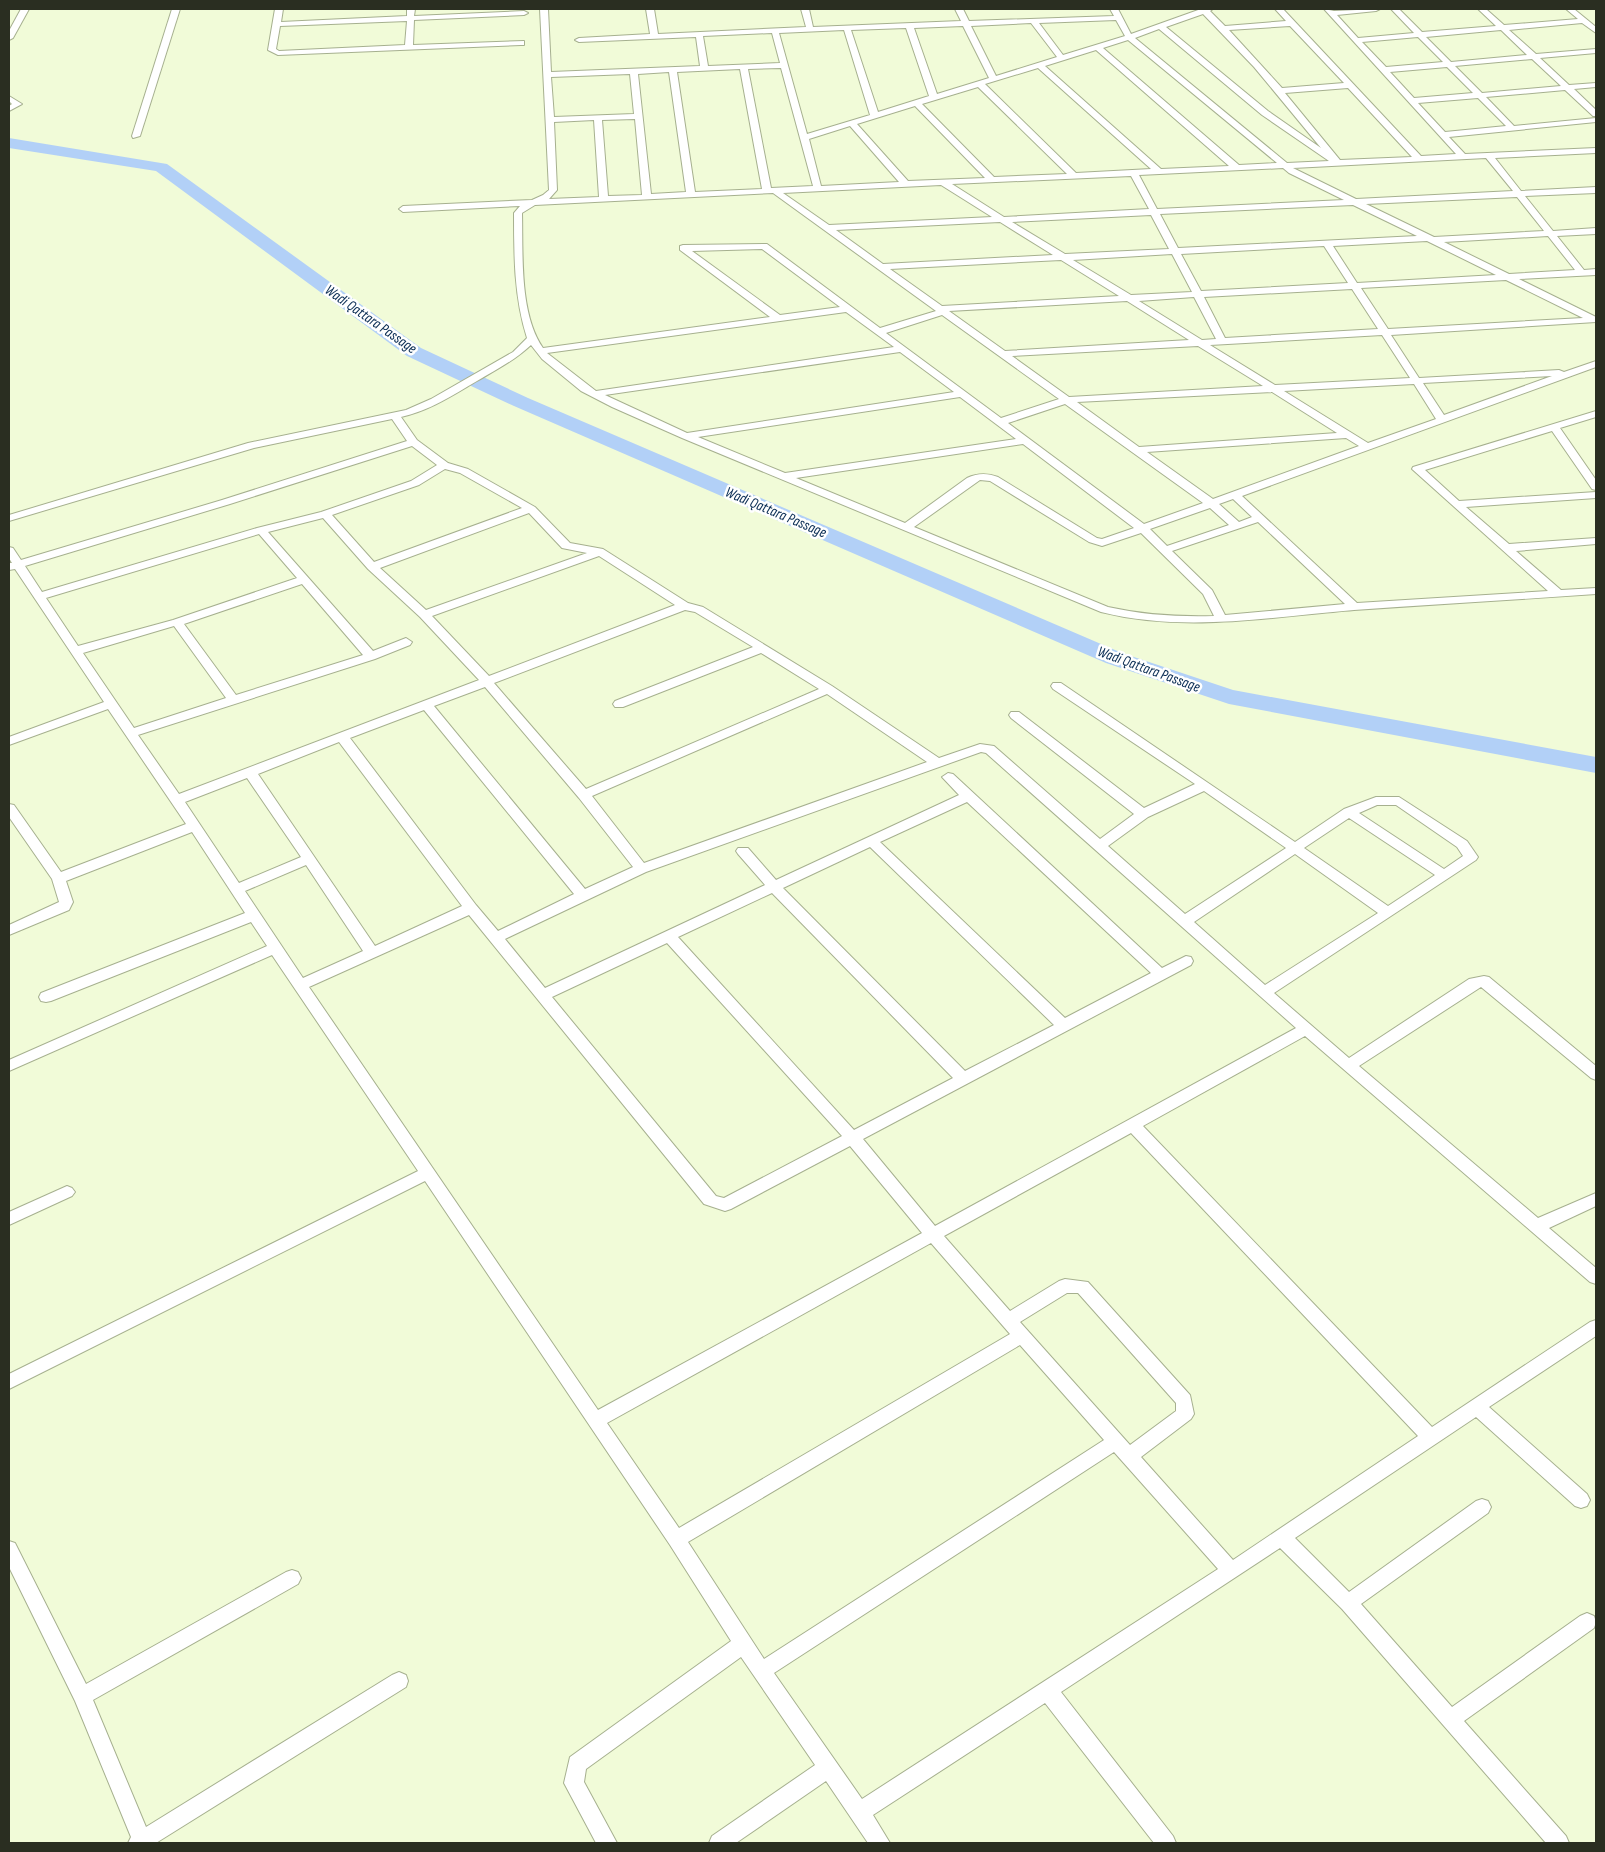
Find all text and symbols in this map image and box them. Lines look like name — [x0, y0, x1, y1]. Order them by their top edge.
water label: Wadi Qattara Passage — [321, 281, 421, 358]
water label: Wadi Qattara Passage — [722, 483, 829, 542]
water label: Wadi Qattara Passage — [1095, 642, 1203, 697]

